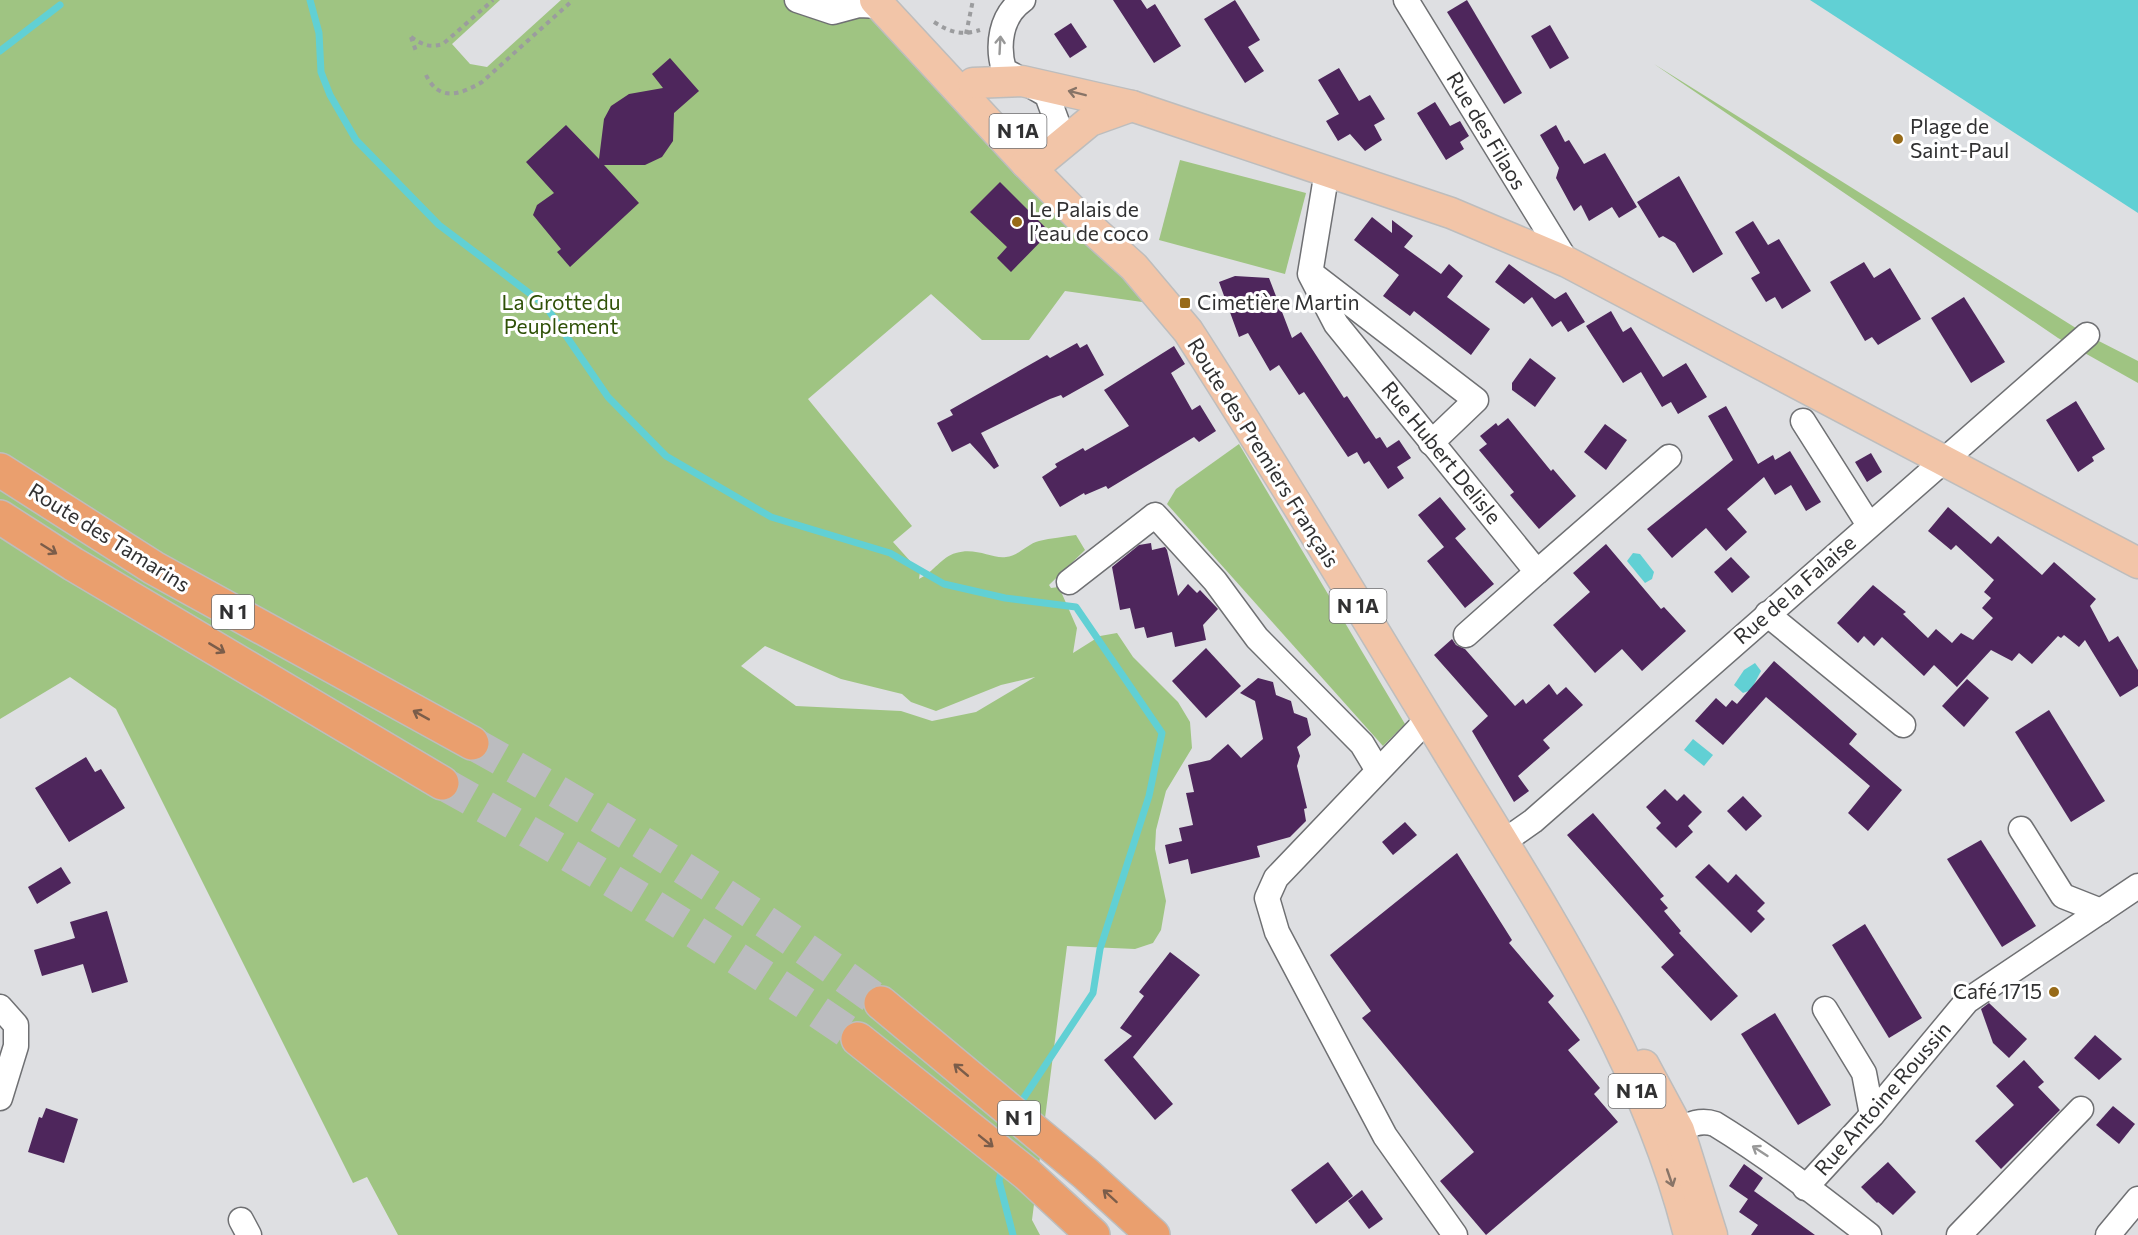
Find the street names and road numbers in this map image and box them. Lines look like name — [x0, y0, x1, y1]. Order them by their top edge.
street label: Rue des Filaos — [1442, 67, 1532, 194]
road number: N 1A — [990, 114, 1046, 148]
street label: Route des Premiers Français — [1183, 333, 1345, 572]
street label: Rue Hubert Delisle — [1377, 376, 1507, 528]
street label: Route des Tamarins — [25, 477, 195, 596]
street label: Rue de la Falaise — [1728, 529, 1860, 649]
road number: N 1A — [1330, 589, 1386, 623]
road number: N 1 — [212, 595, 254, 629]
street label: Rue Antoine Roussin — [1808, 1016, 1955, 1180]
road number: N 1A — [1608, 1074, 1666, 1108]
road number: N 1 — [998, 1101, 1040, 1135]

